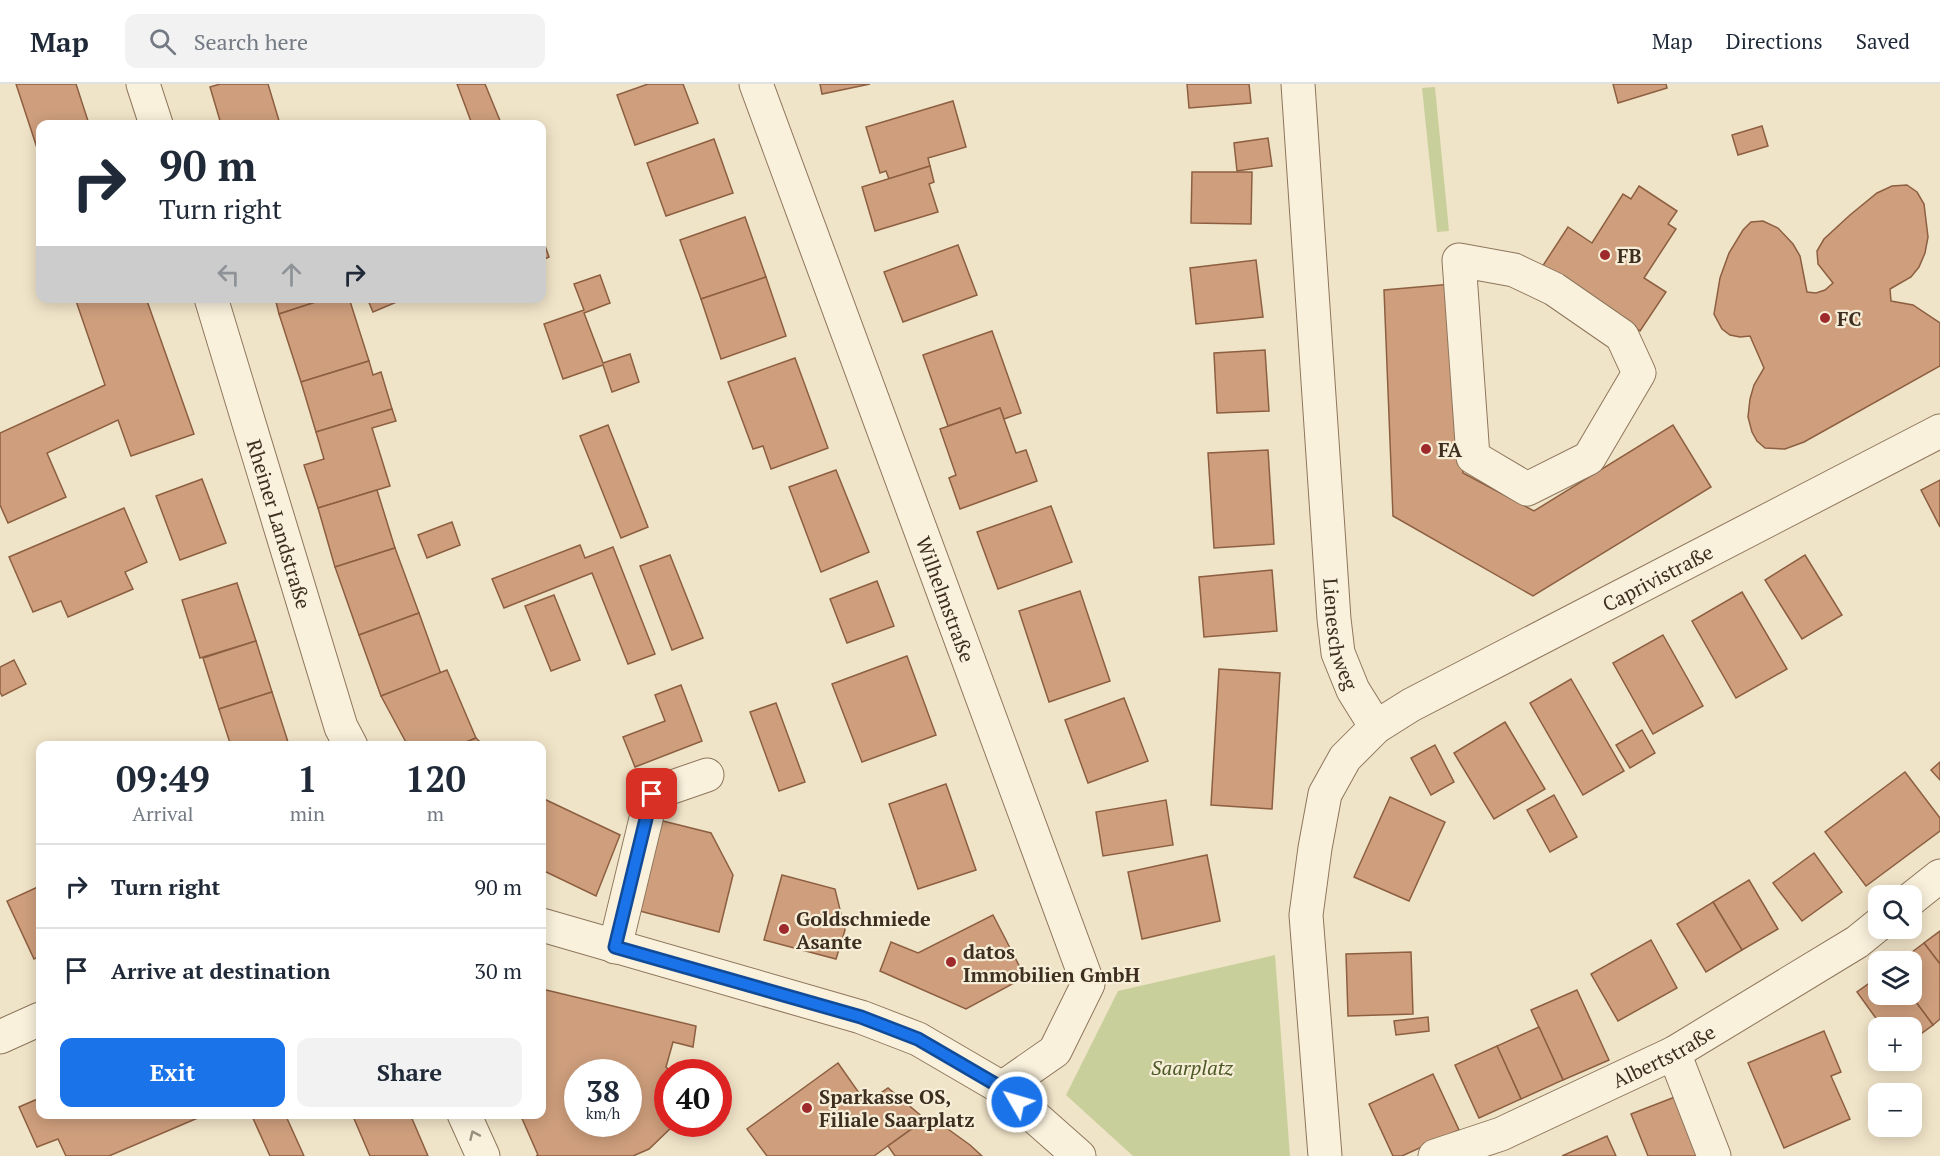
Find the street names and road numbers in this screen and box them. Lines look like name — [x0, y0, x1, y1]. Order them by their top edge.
street label: Rheiner Landstraße — [241, 436, 318, 612]
street label: Wilhelmstraße — [910, 532, 982, 666]
street label: Caprivistraße — [1597, 538, 1717, 617]
street label: Lieneschweg — [1318, 577, 1365, 694]
street label: Albertstraße — [1608, 1018, 1720, 1094]

